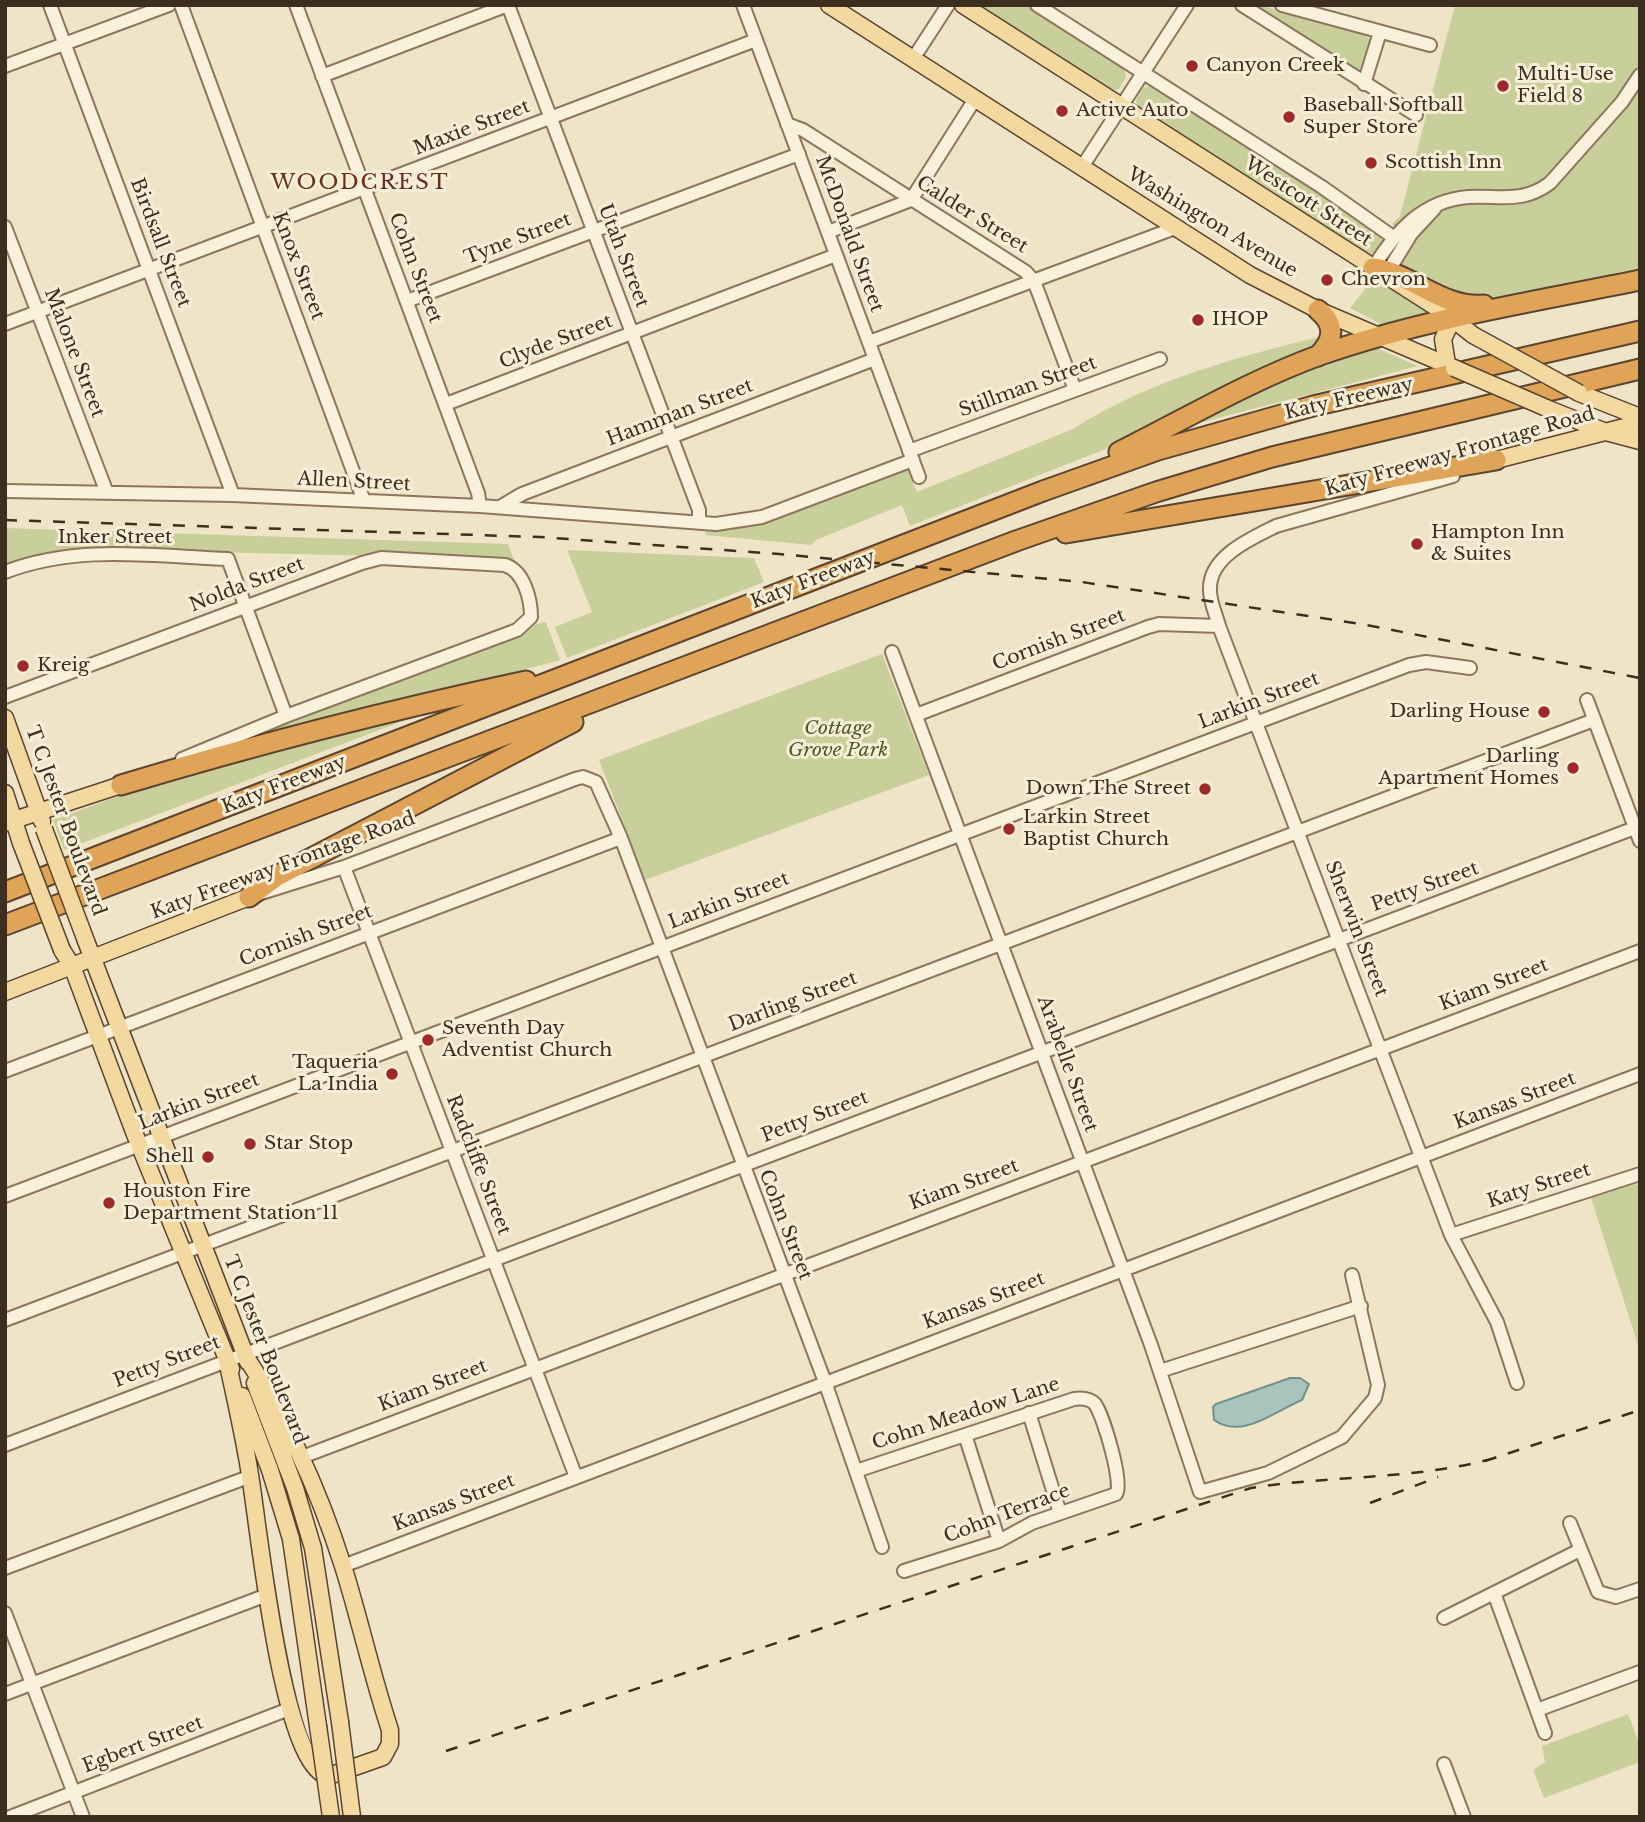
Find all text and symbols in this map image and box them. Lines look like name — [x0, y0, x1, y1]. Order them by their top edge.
place label: Canyon Creek — [1206, 55, 1345, 77]
marker: Canyon Creek — [1184, 58, 1200, 74]
place label: Multi-Use Field 8 — [1517, 64, 1614, 108]
marker: Multi-Use Field 8 — [1495, 78, 1511, 94]
street label: Maxie Street — [411, 95, 533, 161]
place label: Baseball Softball Super Store — [1303, 95, 1463, 139]
place label: Active Auto — [1076, 100, 1188, 122]
marker: Active Auto — [1054, 103, 1070, 119]
marker: Baseball Softball Super Store — [1281, 109, 1297, 125]
street label: Westcott Street — [1240, 152, 1376, 252]
place label: Scottish Inn — [1385, 152, 1502, 174]
street label: McDonald Street — [810, 153, 888, 315]
marker: Scottish Inn — [1363, 155, 1379, 171]
street label: Washington Avenue — [1123, 163, 1301, 283]
district label: WOODCREST — [272, 170, 448, 196]
street label: Calder Street — [912, 172, 1032, 258]
street label: Birdsall Street — [125, 175, 195, 311]
street label: Utah Street — [593, 201, 653, 311]
street label: Tyne Street — [461, 208, 575, 270]
street label: Knox Street — [267, 209, 329, 323]
street label: Cohn Street — [383, 210, 447, 326]
place label: Chevron — [1341, 269, 1426, 291]
marker: Chevron — [1319, 272, 1335, 288]
street label: Malone Street — [39, 285, 109, 421]
place label: IHOP — [1212, 309, 1268, 331]
street label: Clyde Street — [496, 310, 616, 374]
marker: IHOP — [1190, 312, 1206, 328]
street label: Stillman Street — [956, 352, 1100, 422]
street label: Katy Freeway — [1282, 373, 1416, 425]
street label: Hamman Street — [604, 375, 756, 451]
street label: Katy Freeway Frontage Road — [1322, 403, 1598, 501]
street label: Allen Street — [297, 468, 411, 496]
place label: Hampton Inn & Suites — [1431, 522, 1565, 566]
street label: Inker Street — [58, 527, 172, 549]
marker: Hampton Inn & Suites — [1409, 536, 1425, 552]
street label: Katy Freeway — [748, 546, 878, 614]
street label: Nolda Street — [186, 553, 308, 617]
street label: Cornish Street — [989, 604, 1129, 676]
place label: Kreig — [37, 655, 89, 677]
marker: Kreig — [15, 658, 31, 674]
street label: Larkin Street — [1196, 668, 1322, 734]
place label: Darling House — [1389, 701, 1530, 723]
marker: Darling House — [1536, 704, 1552, 720]
park label: Cottage Grove Park — [788, 718, 888, 762]
street label: T C Jester Boulevard — [20, 723, 110, 919]
place label: Darling Apartment Homes — [1378, 746, 1559, 790]
street label: Katy Freeway — [219, 751, 349, 819]
marker: Darling Apartment Homes — [1565, 760, 1581, 776]
place label: Down The Street — [1026, 778, 1191, 800]
marker: Down The Street — [1197, 781, 1213, 797]
street label: Katy Freeway Frontage Road — [148, 807, 418, 925]
place label: Larkin Street Baptist Church — [1023, 807, 1169, 851]
marker: Larkin Street Baptist Church — [1001, 821, 1017, 837]
street label: Petty Street — [1368, 857, 1482, 917]
street label: Sherwin Street — [1320, 858, 1392, 1000]
street label: Larkin Street — [666, 868, 792, 934]
street label: Cornish Street — [236, 900, 376, 972]
street label: Kiam Street — [1436, 954, 1552, 1016]
street label: Darling Street — [725, 967, 861, 1037]
street label: Arabelle Street — [1032, 993, 1102, 1135]
place label: Seventh Day Adventist Church — [442, 1018, 612, 1062]
marker: Seventh Day Adventist Church — [420, 1032, 436, 1048]
place label: Taqueria La India — [292, 1052, 378, 1096]
marker: Taqueria La India — [384, 1066, 400, 1082]
street label: Kansas Street — [1451, 1067, 1579, 1135]
street label: Larkin Street — [136, 1069, 262, 1135]
street label: Petty Street — [758, 1086, 872, 1148]
street label: Radcliffe Street — [441, 1092, 515, 1238]
place label: Star Stop — [264, 1133, 353, 1155]
marker: Star Stop — [242, 1136, 258, 1152]
place label: Shell — [145, 1146, 194, 1168]
marker: Shell — [200, 1149, 216, 1165]
street label: Kiam Street — [906, 1155, 1022, 1215]
street label: Katy Street — [1484, 1159, 1594, 1213]
street label: Cohn Street — [753, 1167, 817, 1283]
place label: Houston Fire Department Station 11 — [123, 1181, 339, 1225]
marker: Houston Fire Department Station 11 — [101, 1195, 117, 1211]
street label: T C Jester Boulevard — [218, 1252, 312, 1448]
street label: Kansas Street — [920, 1267, 1048, 1335]
street label: Petty Street — [110, 1331, 224, 1393]
street label: Kiam Street — [375, 1355, 491, 1417]
street label: Cohn Meadow Lane — [869, 1373, 1063, 1455]
street label: Kansas Street — [390, 1469, 518, 1537]
street label: Cohn Terrace — [941, 1480, 1073, 1548]
street label: Egbert Street — [79, 1712, 207, 1778]

